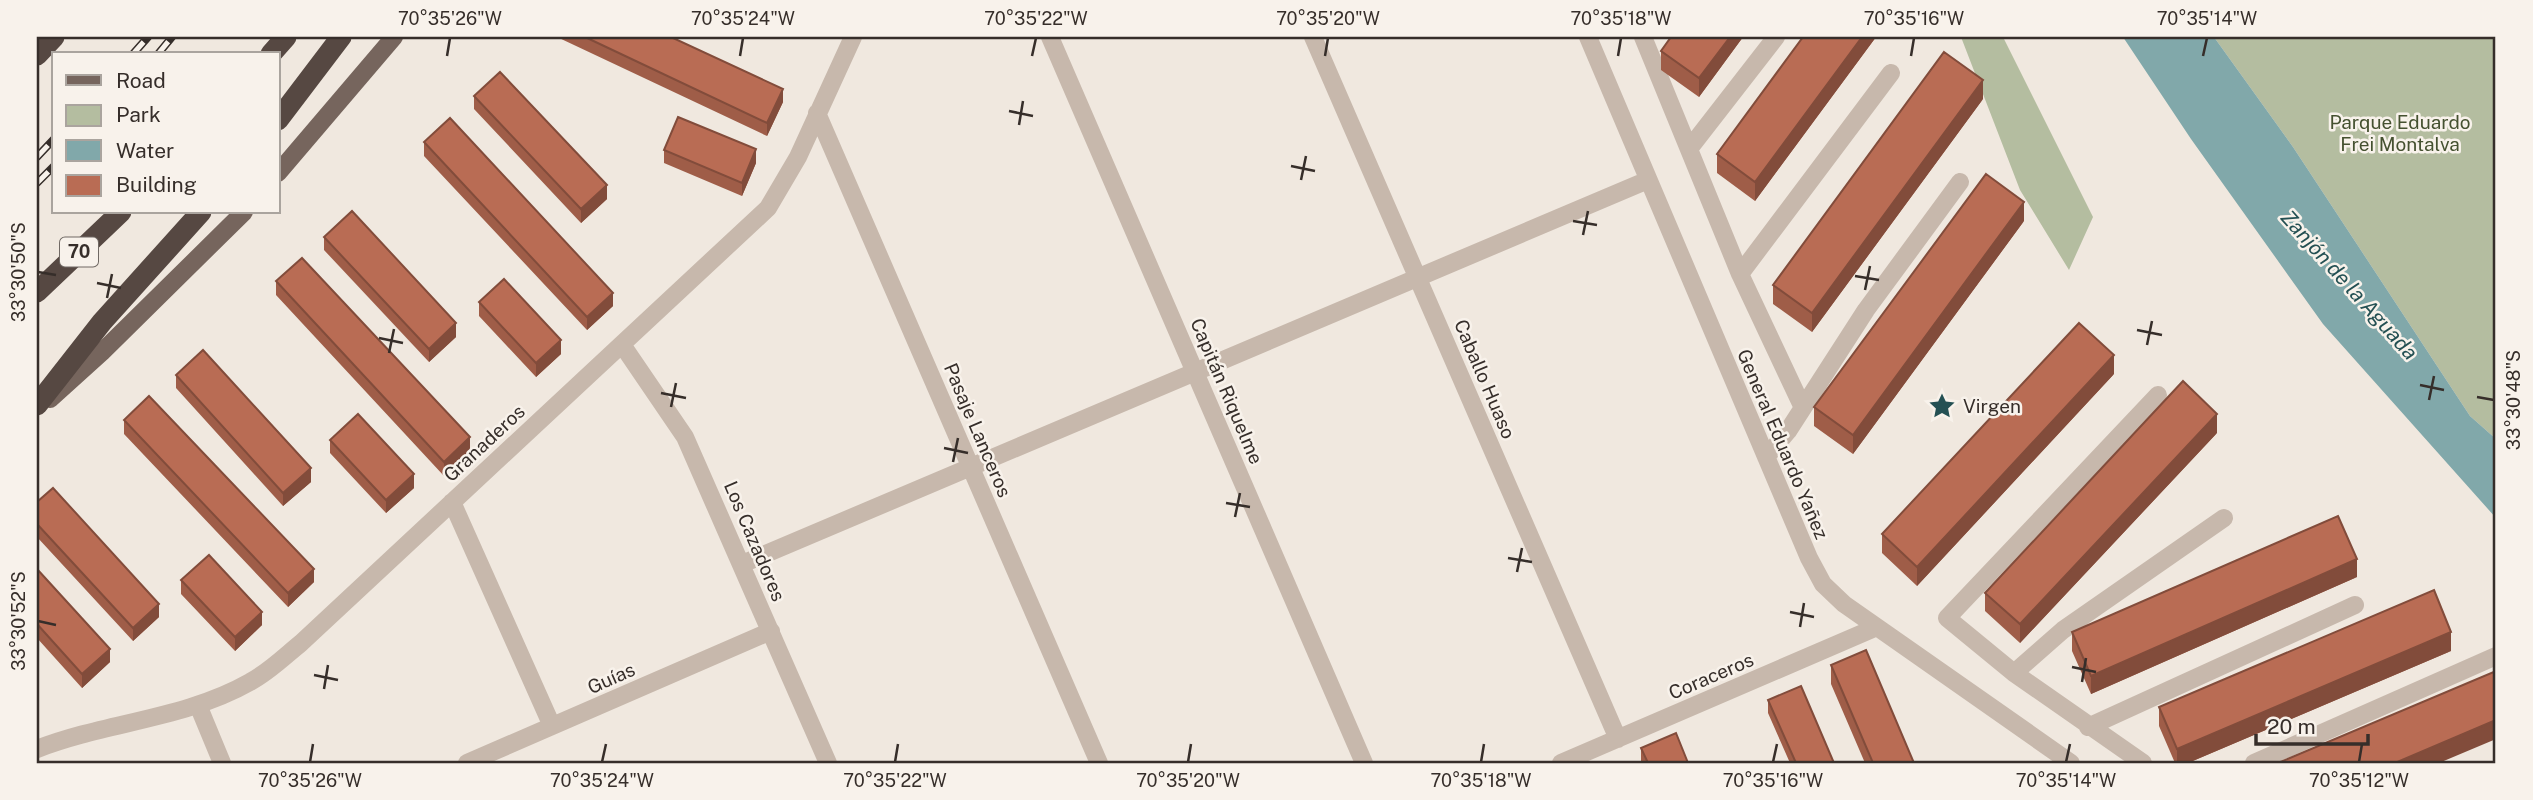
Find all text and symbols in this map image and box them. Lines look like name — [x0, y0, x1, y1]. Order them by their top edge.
text: 70°35'26"W — [398, 8, 502, 29]
text: 70°35'24"W — [691, 8, 795, 29]
text: 70°35'22"W — [984, 8, 1088, 29]
text: 70°35'20"W — [1276, 8, 1380, 29]
text: 70°35'18"W — [1571, 8, 1671, 29]
text: 70°35'16"W — [1864, 8, 1964, 29]
text: 70°35'14"W — [2157, 8, 2257, 29]
legend — [52, 52, 280, 214]
text: Road — [116, 68, 166, 93]
text: Park — [116, 102, 161, 127]
park label: Parque Eduardo Frei Montalva — [2329, 111, 2471, 155]
text: Water — [116, 138, 174, 163]
text: Building — [116, 172, 197, 197]
water label: Zanjón de la Aguada — [2276, 205, 2423, 365]
text: 33°30'50"S — [8, 222, 29, 322]
road number: 70 — [60, 238, 98, 266]
street label: Capitán Riquelme — [1186, 315, 1268, 467]
street label: Caballo Huaso — [1450, 316, 1520, 442]
street label: General Eduardo Yañez — [1733, 346, 1833, 542]
text: 33°30'48"S — [2503, 350, 2524, 450]
street label: Pasaje Lanceros — [940, 360, 1016, 500]
place icon: Virgen — [1927, 391, 1957, 421]
place label: Virgen — [1963, 395, 2021, 417]
street label: Granaderos — [439, 400, 529, 486]
street label: Los Cazadores — [720, 478, 790, 604]
text: 33°30'52"S — [8, 571, 29, 671]
street label: Coraceros — [1665, 648, 1757, 704]
street label: Guías — [584, 658, 638, 698]
scale bar — [2256, 702, 2368, 746]
text: 20 m — [2267, 714, 2316, 739]
text: 70°35'26"W — [258, 770, 362, 791]
text: 70°35'24"W — [550, 770, 654, 791]
text: 70°35'22"W — [843, 770, 947, 791]
text: 70°35'20"W — [1136, 770, 1240, 791]
text: 70°35'18"W — [1431, 770, 1531, 791]
text: 70°35'16"W — [1723, 770, 1823, 791]
text: 70°35'14"W — [2016, 770, 2116, 791]
text: 70°35'12"W — [2309, 770, 2409, 791]

